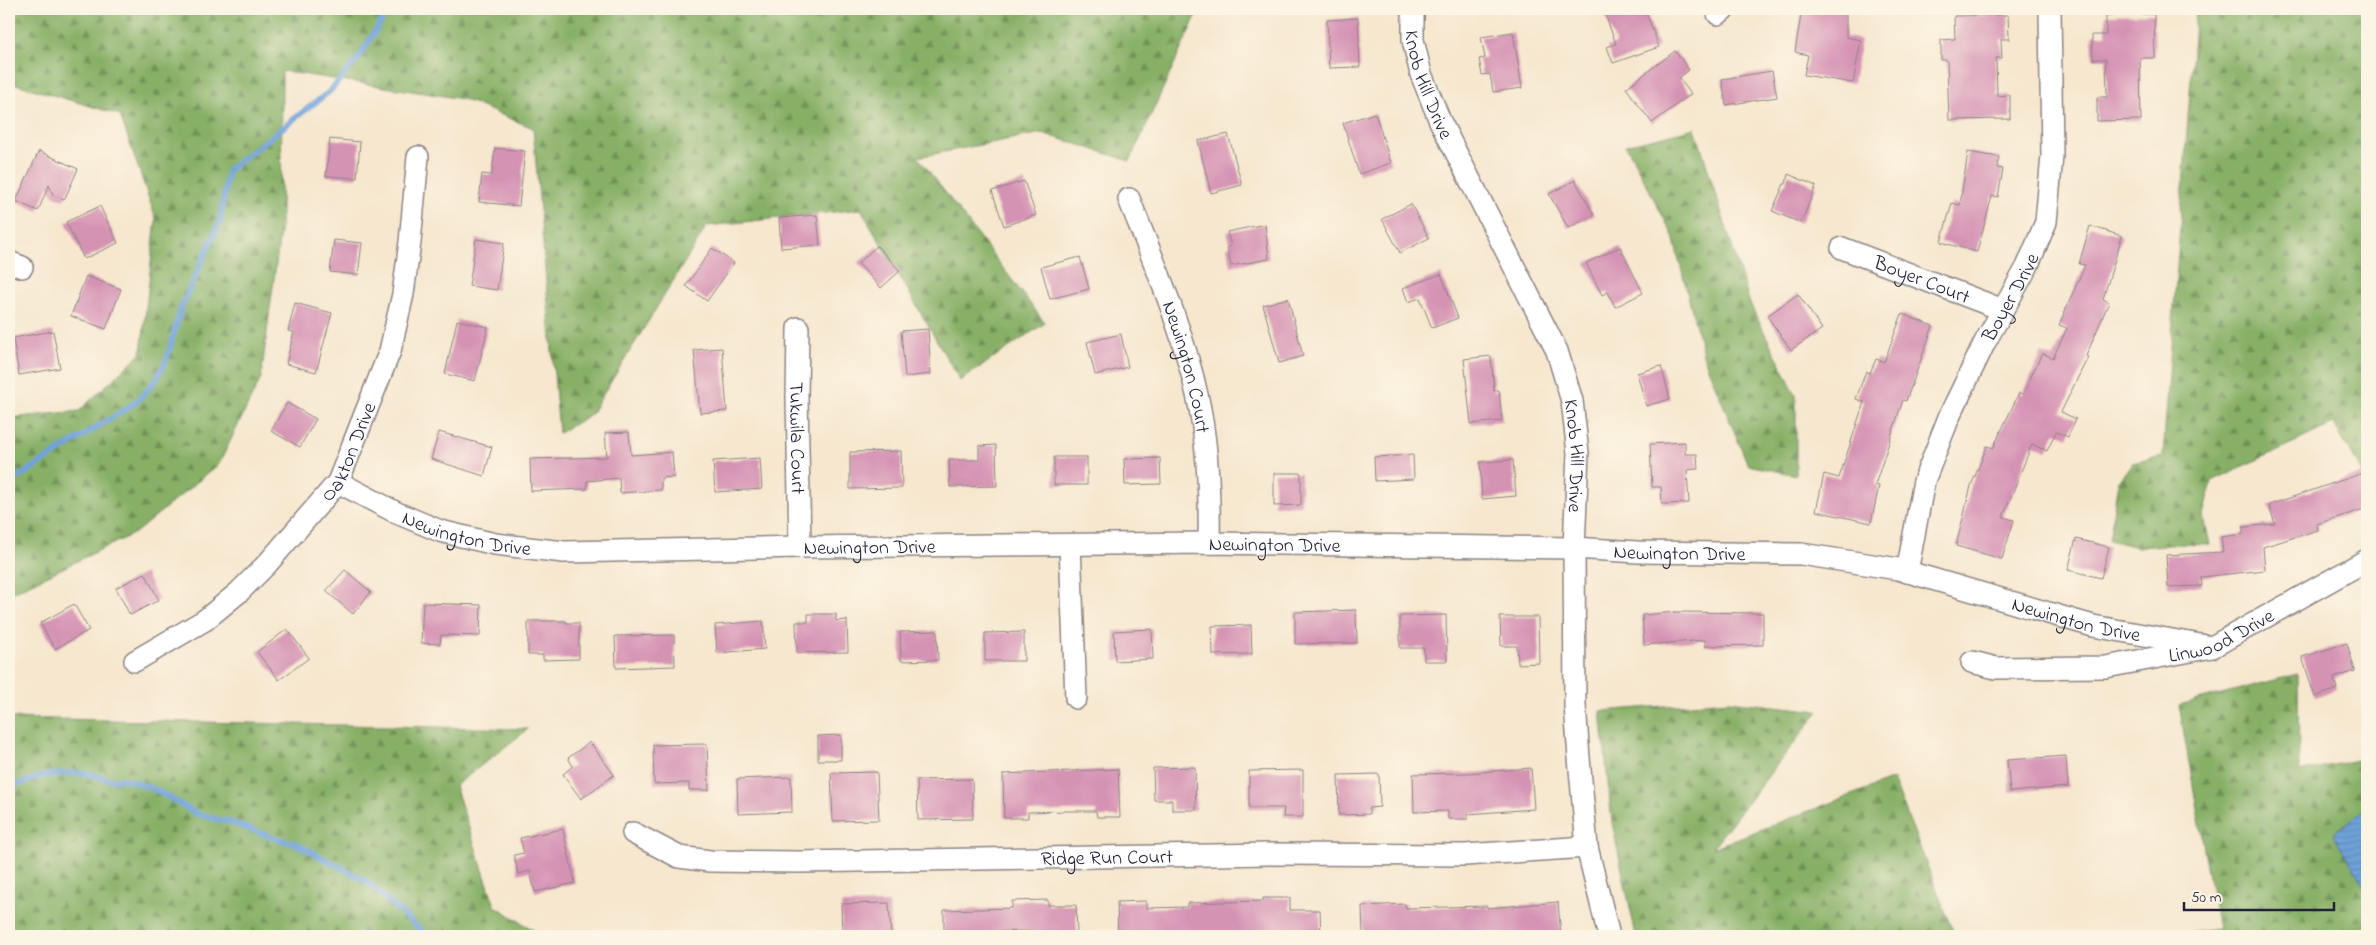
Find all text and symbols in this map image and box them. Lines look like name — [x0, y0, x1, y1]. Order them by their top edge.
street label: Knob Hill Drive — [1396, 30, 1459, 145]
street label: Boyer Court — [1868, 249, 1974, 313]
street label: Boyer Drive — [1976, 249, 2048, 349]
street label: Newington Court — [1153, 298, 1216, 435]
street label: Tukwila Court — [780, 382, 811, 495]
street label: Knob Hill Drive — [1555, 398, 1590, 513]
street label: Oakton Drive — [315, 399, 385, 509]
street label: Newington Drive — [397, 505, 532, 565]
street label: Newington Drive — [1209, 531, 1341, 562]
street label: Newington Drive — [804, 534, 936, 564]
street label: Newington Drive — [1613, 539, 1746, 570]
street label: Newington Drive — [2008, 591, 2143, 651]
street label: Linwood Drive — [2167, 603, 2280, 672]
street label: Ridge Run Court — [1041, 844, 1173, 875]
scale bar — [2184, 880, 2334, 912]
text: 50 m — [2191, 887, 2222, 909]

